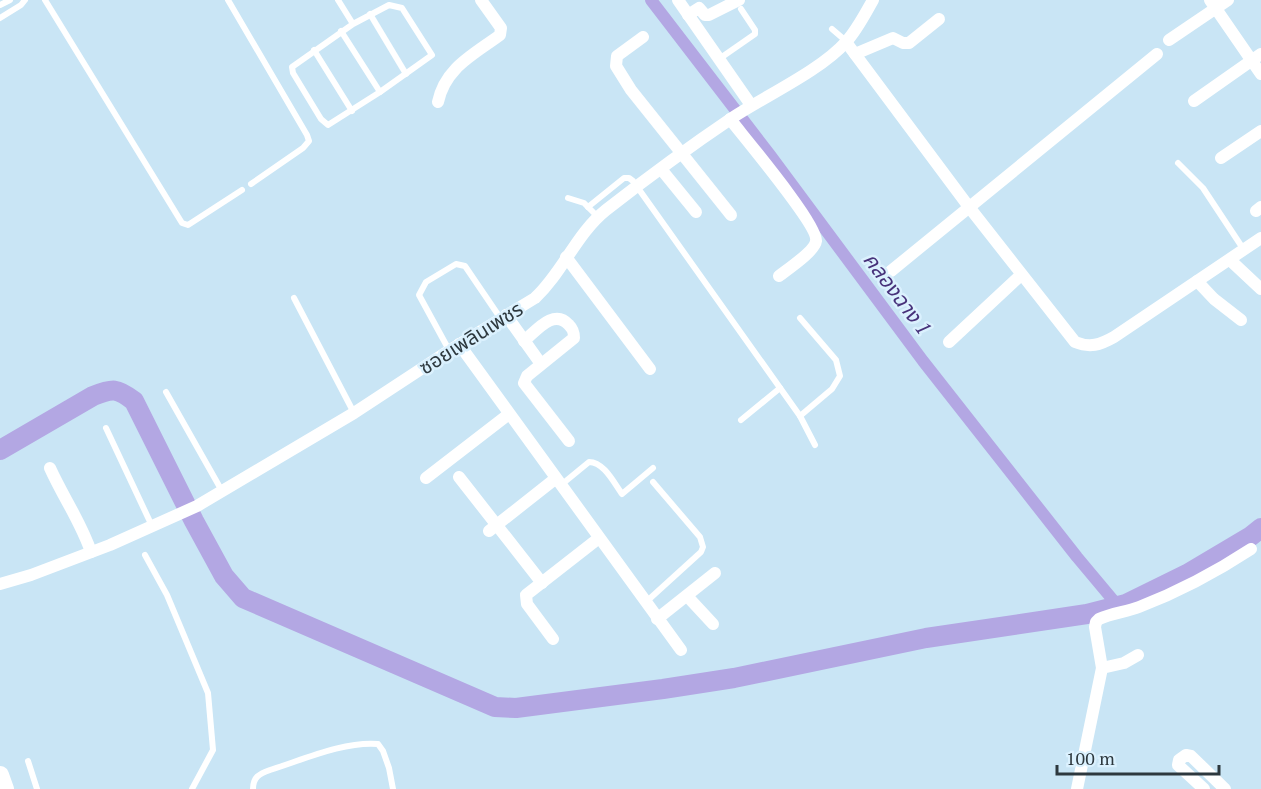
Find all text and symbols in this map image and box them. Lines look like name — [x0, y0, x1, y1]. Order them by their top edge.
water label: คลองฉาง 1 — [857, 246, 938, 340]
street label: ซอยเพลินเพชร — [414, 295, 528, 380]
scale bar — [1057, 738, 1219, 776]
text: 100 m — [1066, 746, 1115, 770]

